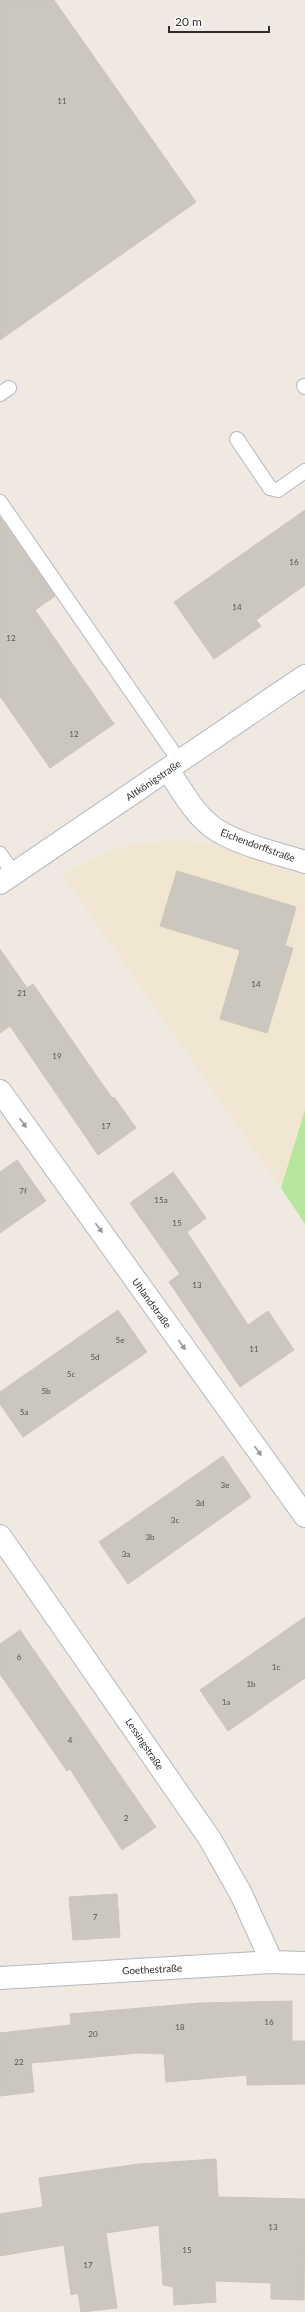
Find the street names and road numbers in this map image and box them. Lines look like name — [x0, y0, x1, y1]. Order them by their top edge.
street label: Altkönigstraße — [123, 757, 183, 803]
street label: Eichendorffstraße — [219, 826, 297, 864]
street label: Uhlandstraße — [130, 1276, 174, 1330]
street label: Lessingstraße — [123, 1716, 167, 1772]
street label: Goethestraße — [122, 1961, 182, 1977]

